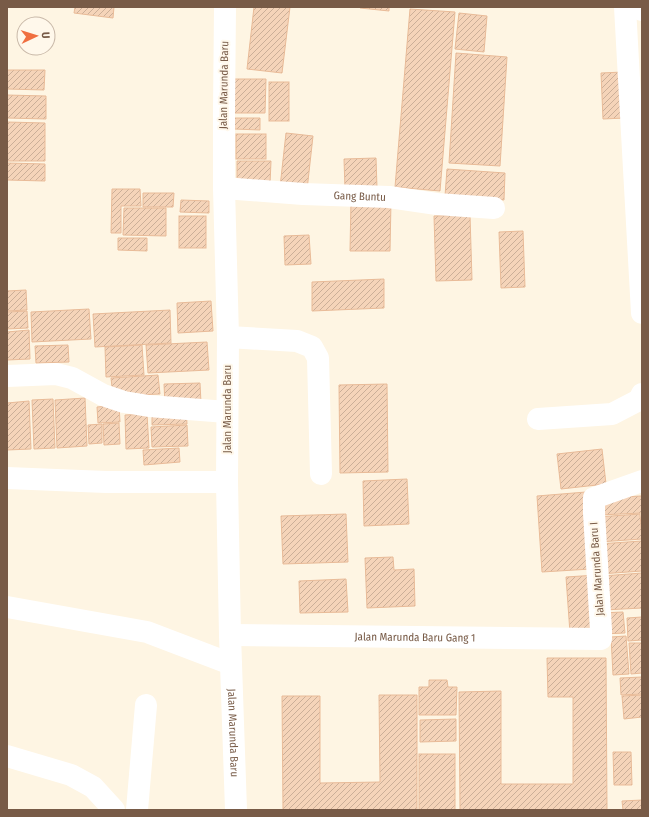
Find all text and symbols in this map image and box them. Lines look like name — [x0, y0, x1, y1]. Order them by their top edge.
north arrow — [16, 16, 56, 56]
text: U — [39, 32, 52, 39]
street label: Jalan Marunda Baru — [217, 41, 231, 129]
street label: Gang Buntu — [333, 189, 386, 203]
street label: Jalan Marunda Baru — [221, 365, 234, 453]
street label: Jalan Marunda Baru I — [587, 522, 607, 616]
street label: Jalan Marunda Baru Gang 1 — [355, 630, 475, 644]
street label: Jalan Marunda Baru — [225, 688, 241, 777]

